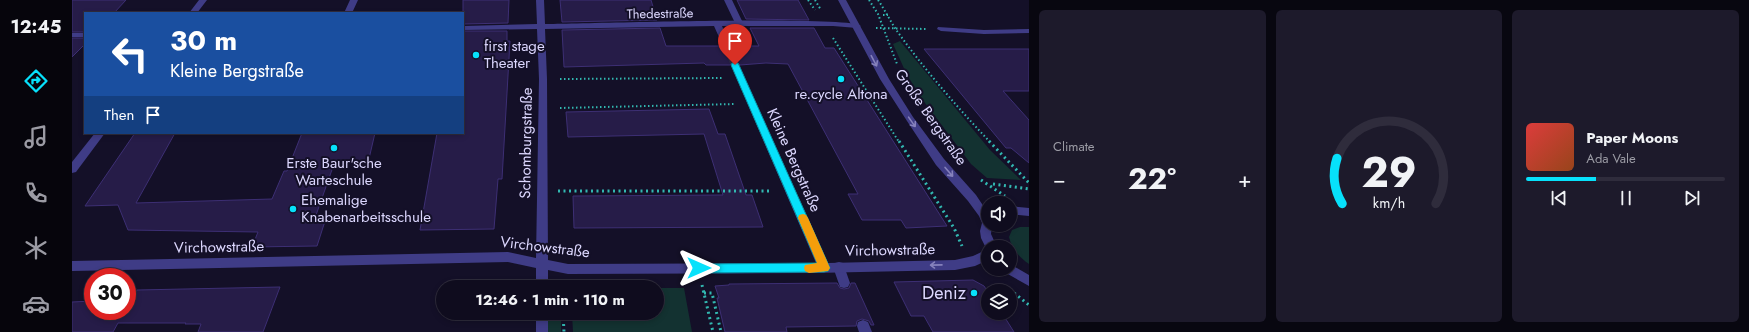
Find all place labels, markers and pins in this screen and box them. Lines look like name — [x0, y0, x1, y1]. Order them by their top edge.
pin — [718, 24, 752, 65]
place label: first stage Theater — [484, 35, 545, 74]
marker: first stage Theater — [471, 50, 481, 60]
marker: re.cycle Altona — [836, 74, 846, 84]
place label: re.cycle Altona — [794, 83, 888, 105]
marker: Erste Baur'sche Warteschule — [329, 143, 339, 153]
place label: Erste Baur'sche Warteschule — [286, 152, 382, 191]
place label: Ehemalige Knabenarbeitsschule — [301, 189, 431, 228]
marker: Ehemalige Knabenarbeitsschule — [288, 204, 298, 214]
place label: Deniz — [922, 280, 967, 306]
marker: Deniz — [969, 288, 979, 298]

